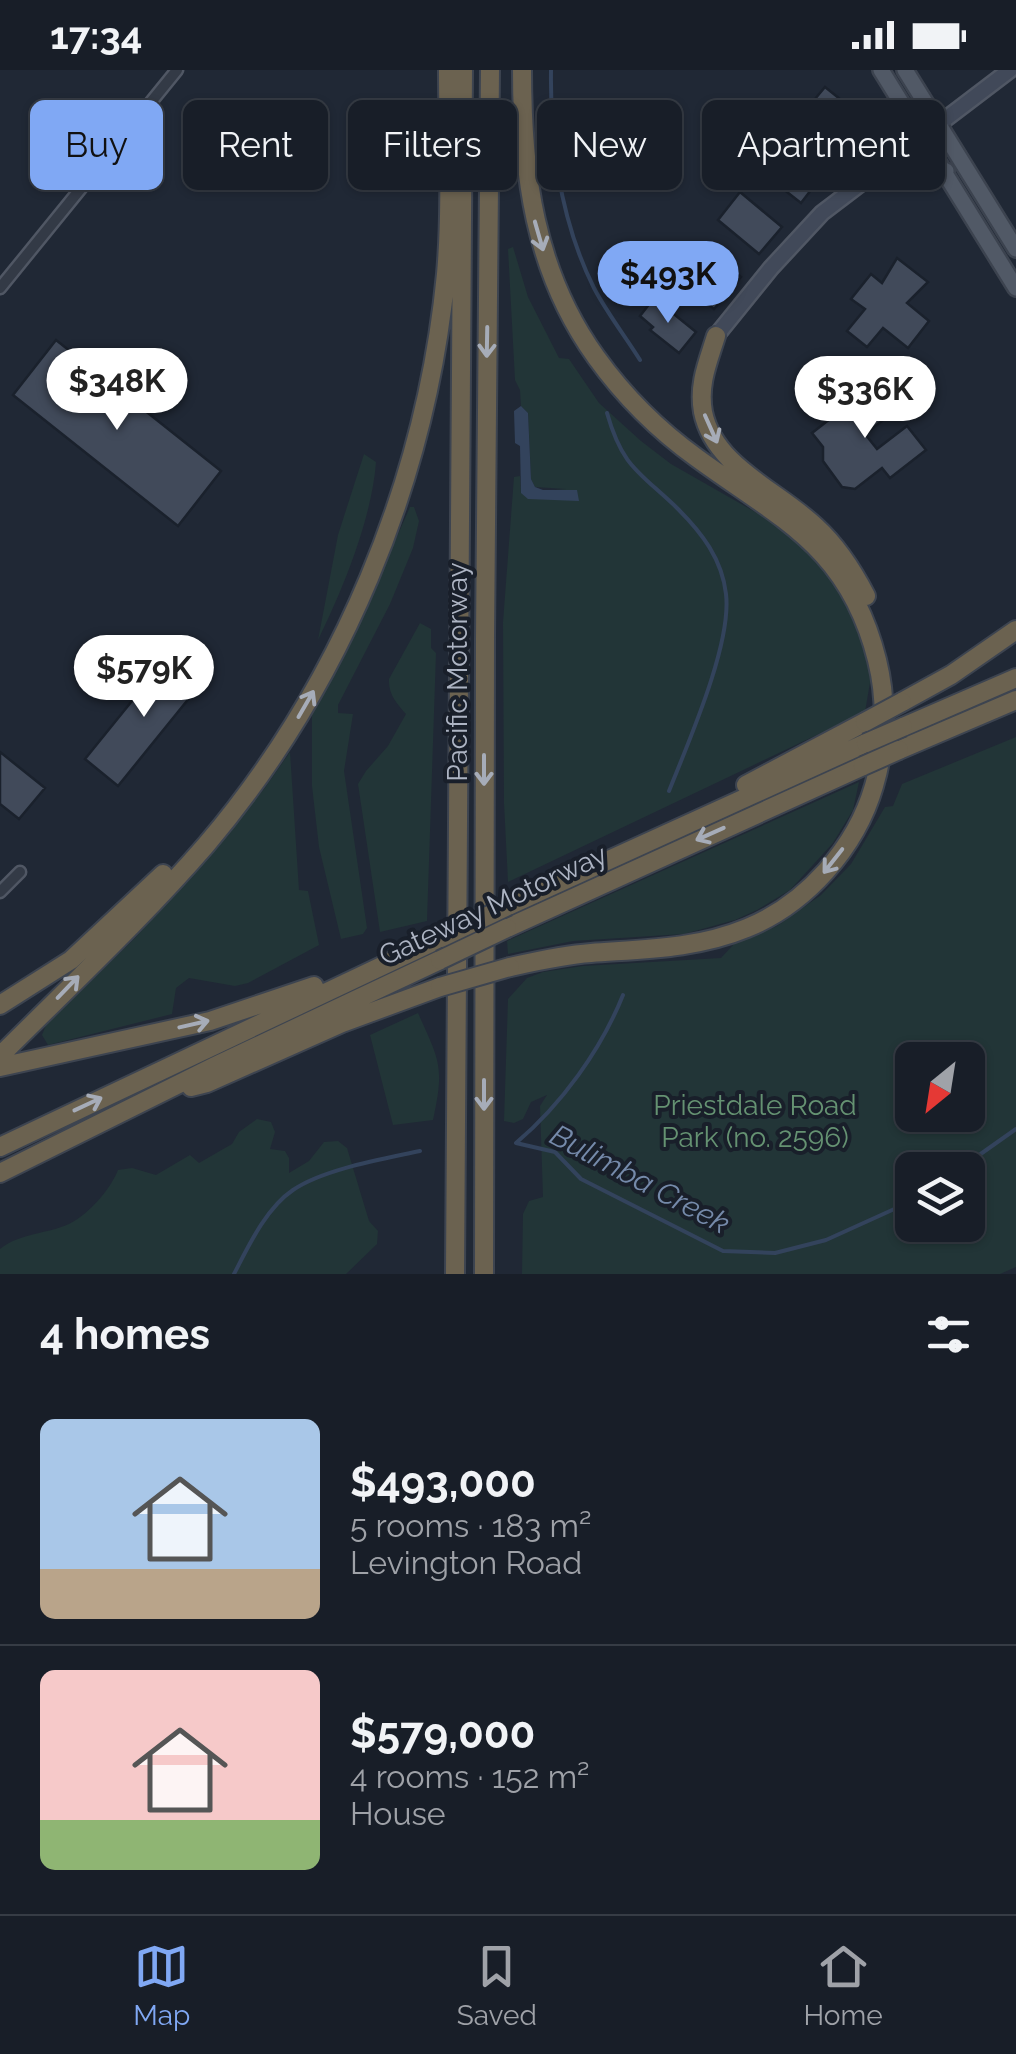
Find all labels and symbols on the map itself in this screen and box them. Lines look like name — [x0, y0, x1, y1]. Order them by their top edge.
one-way arrow — [531, 220, 549, 251]
pin: $493K — [598, 241, 738, 326]
one-way arrow — [478, 326, 497, 358]
pin: $348K — [47, 348, 187, 433]
pin: $336K — [795, 356, 935, 441]
one-way arrow — [703, 414, 721, 444]
street label: Pacific Motorway — [441, 562, 474, 782]
pin: $579K — [74, 635, 214, 720]
one-way arrow — [296, 691, 316, 719]
one-way arrow — [474, 754, 494, 786]
one-way arrow — [696, 826, 726, 845]
street label: Gateway Motorway — [374, 838, 612, 972]
one-way arrow — [822, 848, 844, 874]
one-way arrow — [56, 976, 80, 1000]
one-way arrow — [177, 1014, 209, 1032]
north arrow — [895, 1042, 985, 1132]
one-way arrow — [474, 1078, 494, 1111]
park label: Priestdale Road Park (no. 2596) — [653, 1089, 857, 1154]
one-way arrow — [72, 1094, 103, 1112]
water label: Bulimba Creek — [544, 1117, 736, 1241]

